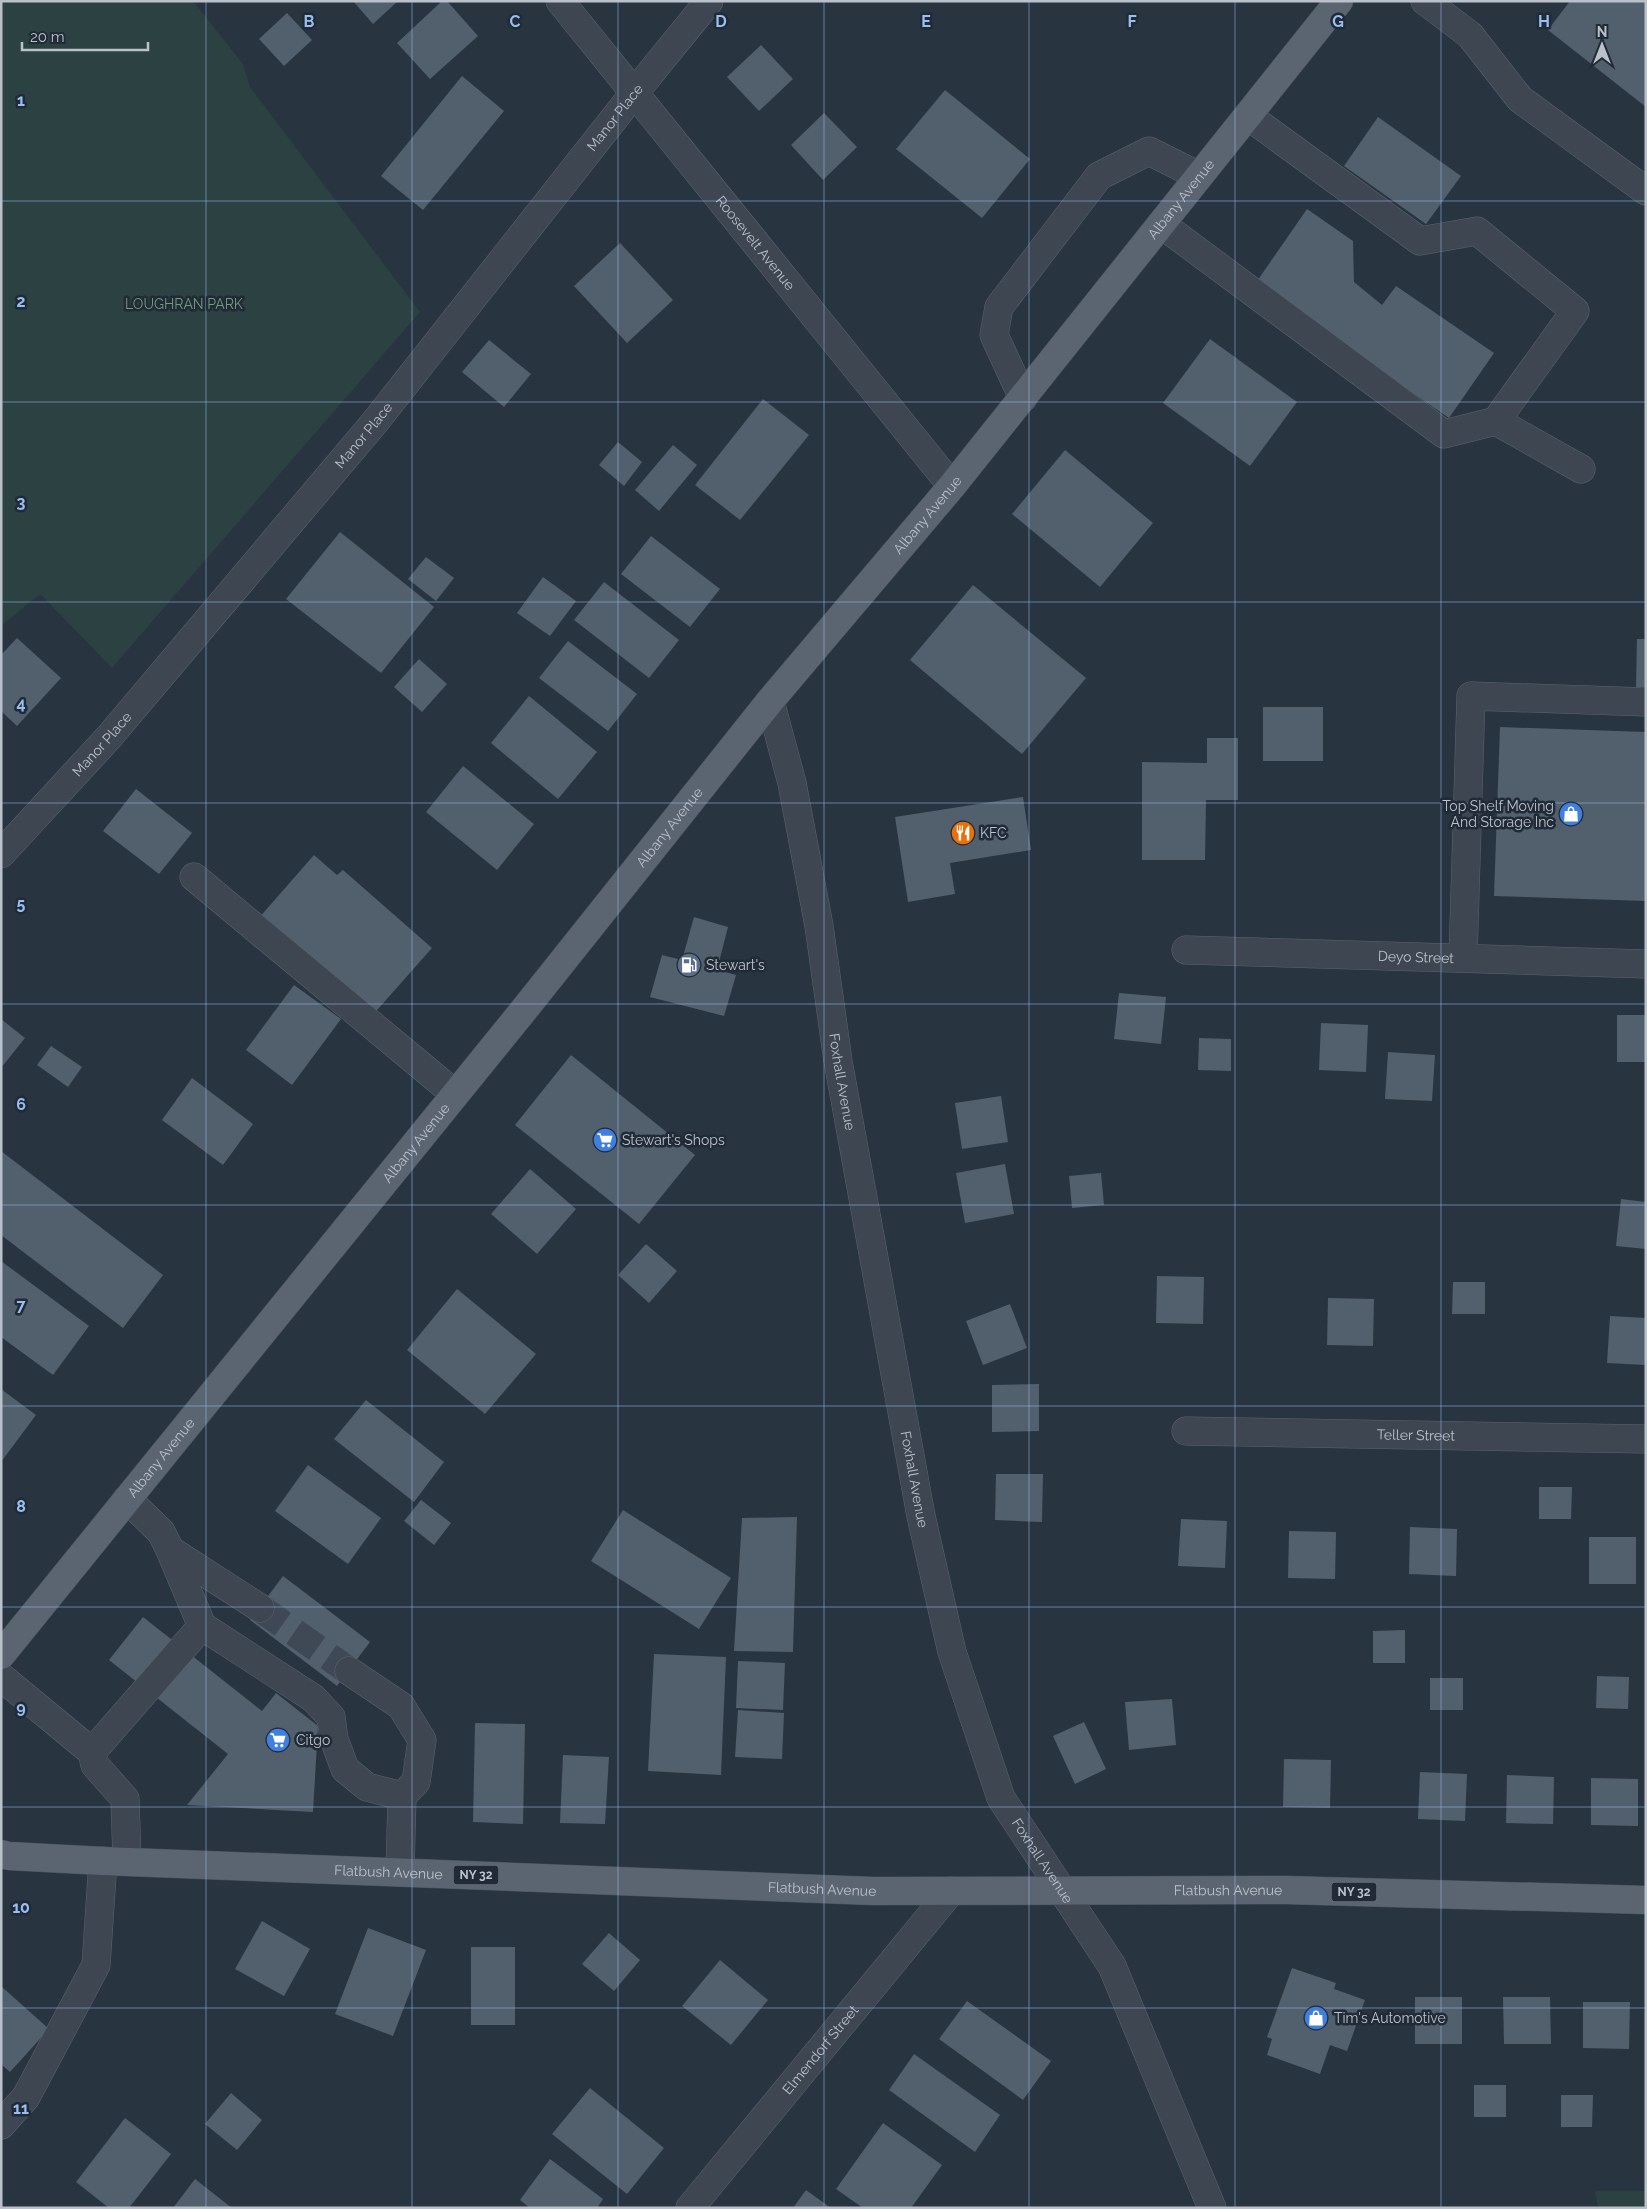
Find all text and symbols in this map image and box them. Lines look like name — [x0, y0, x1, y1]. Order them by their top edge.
text: B — [304, 12, 315, 31]
text: C — [510, 12, 521, 31]
text: D — [715, 12, 727, 31]
text: E — [921, 12, 931, 31]
text: F — [1127, 12, 1137, 31]
text: G — [1332, 12, 1344, 31]
text: H — [1538, 12, 1550, 31]
scale bar — [22, 20, 149, 52]
north arrow — [1577, 20, 1627, 70]
text: N — [1597, 24, 1607, 40]
text: 20 m — [30, 28, 65, 46]
street label: Manor Place — [584, 81, 646, 154]
text: 1 — [17, 91, 25, 110]
street label: Albany Avenue — [1144, 156, 1217, 242]
street label: Roosevelt Avenue — [713, 192, 798, 293]
text: 2 — [16, 292, 26, 311]
park label: LOUGHRAN PARK — [125, 296, 243, 312]
street label: Manor Place — [332, 399, 395, 471]
street label: Albany Avenue — [890, 473, 965, 557]
text: 3 — [17, 493, 26, 512]
text: 4 — [16, 694, 26, 713]
street label: Manor Place — [69, 709, 135, 780]
street label: Albany Avenue — [633, 784, 706, 870]
place label: Top Shelf Moving And Storage Inc — [1442, 798, 1554, 830]
shop icon: Top Shelf Moving And Storage Inc — [1558, 801, 1584, 827]
restaurant icon: KFC — [950, 820, 976, 846]
place label: KFC — [980, 825, 1007, 841]
text: 5 — [17, 894, 26, 913]
street label: Deyo Street — [1378, 948, 1454, 966]
fuel station icon: Stewart's — [676, 952, 702, 978]
place label: Stewart's — [706, 957, 765, 973]
street label: Foxhall Avenue — [826, 1032, 858, 1132]
text: 6 — [16, 1095, 26, 1114]
street label: Albany Avenue — [379, 1100, 453, 1186]
supermarket icon: Stewart's Shops — [592, 1127, 618, 1153]
place label: Stewart's Shops — [622, 1132, 725, 1148]
text: 7 — [17, 1296, 26, 1315]
street label: Albany Avenue — [124, 1415, 198, 1500]
street label: Teller Street — [1377, 1426, 1455, 1444]
street label: Foxhall Avenue — [898, 1430, 931, 1529]
text: 8 — [16, 1497, 26, 1516]
text: 9 — [16, 1698, 26, 1717]
supermarket icon: Citgo — [265, 1727, 291, 1753]
place label: Citgo — [296, 1732, 330, 1748]
street label: Foxhall Avenue — [1009, 1815, 1076, 1906]
street label: Flatbush Avenue — [334, 1862, 443, 1882]
road number: NY 32 — [454, 1866, 498, 1884]
street label: Flatbush Avenue — [768, 1879, 877, 1899]
street label: Flatbush Avenue — [1174, 1882, 1282, 1898]
road number: NY 32 — [1332, 1882, 1376, 1901]
text: 10 — [12, 1898, 30, 1917]
street label: Elmendorf Street — [779, 2002, 862, 2097]
shop icon: Tim's Automotive — [1303, 2005, 1329, 2031]
place label: Tim's Automotive — [1334, 2010, 1446, 2026]
text: 11 — [13, 2099, 29, 2118]

